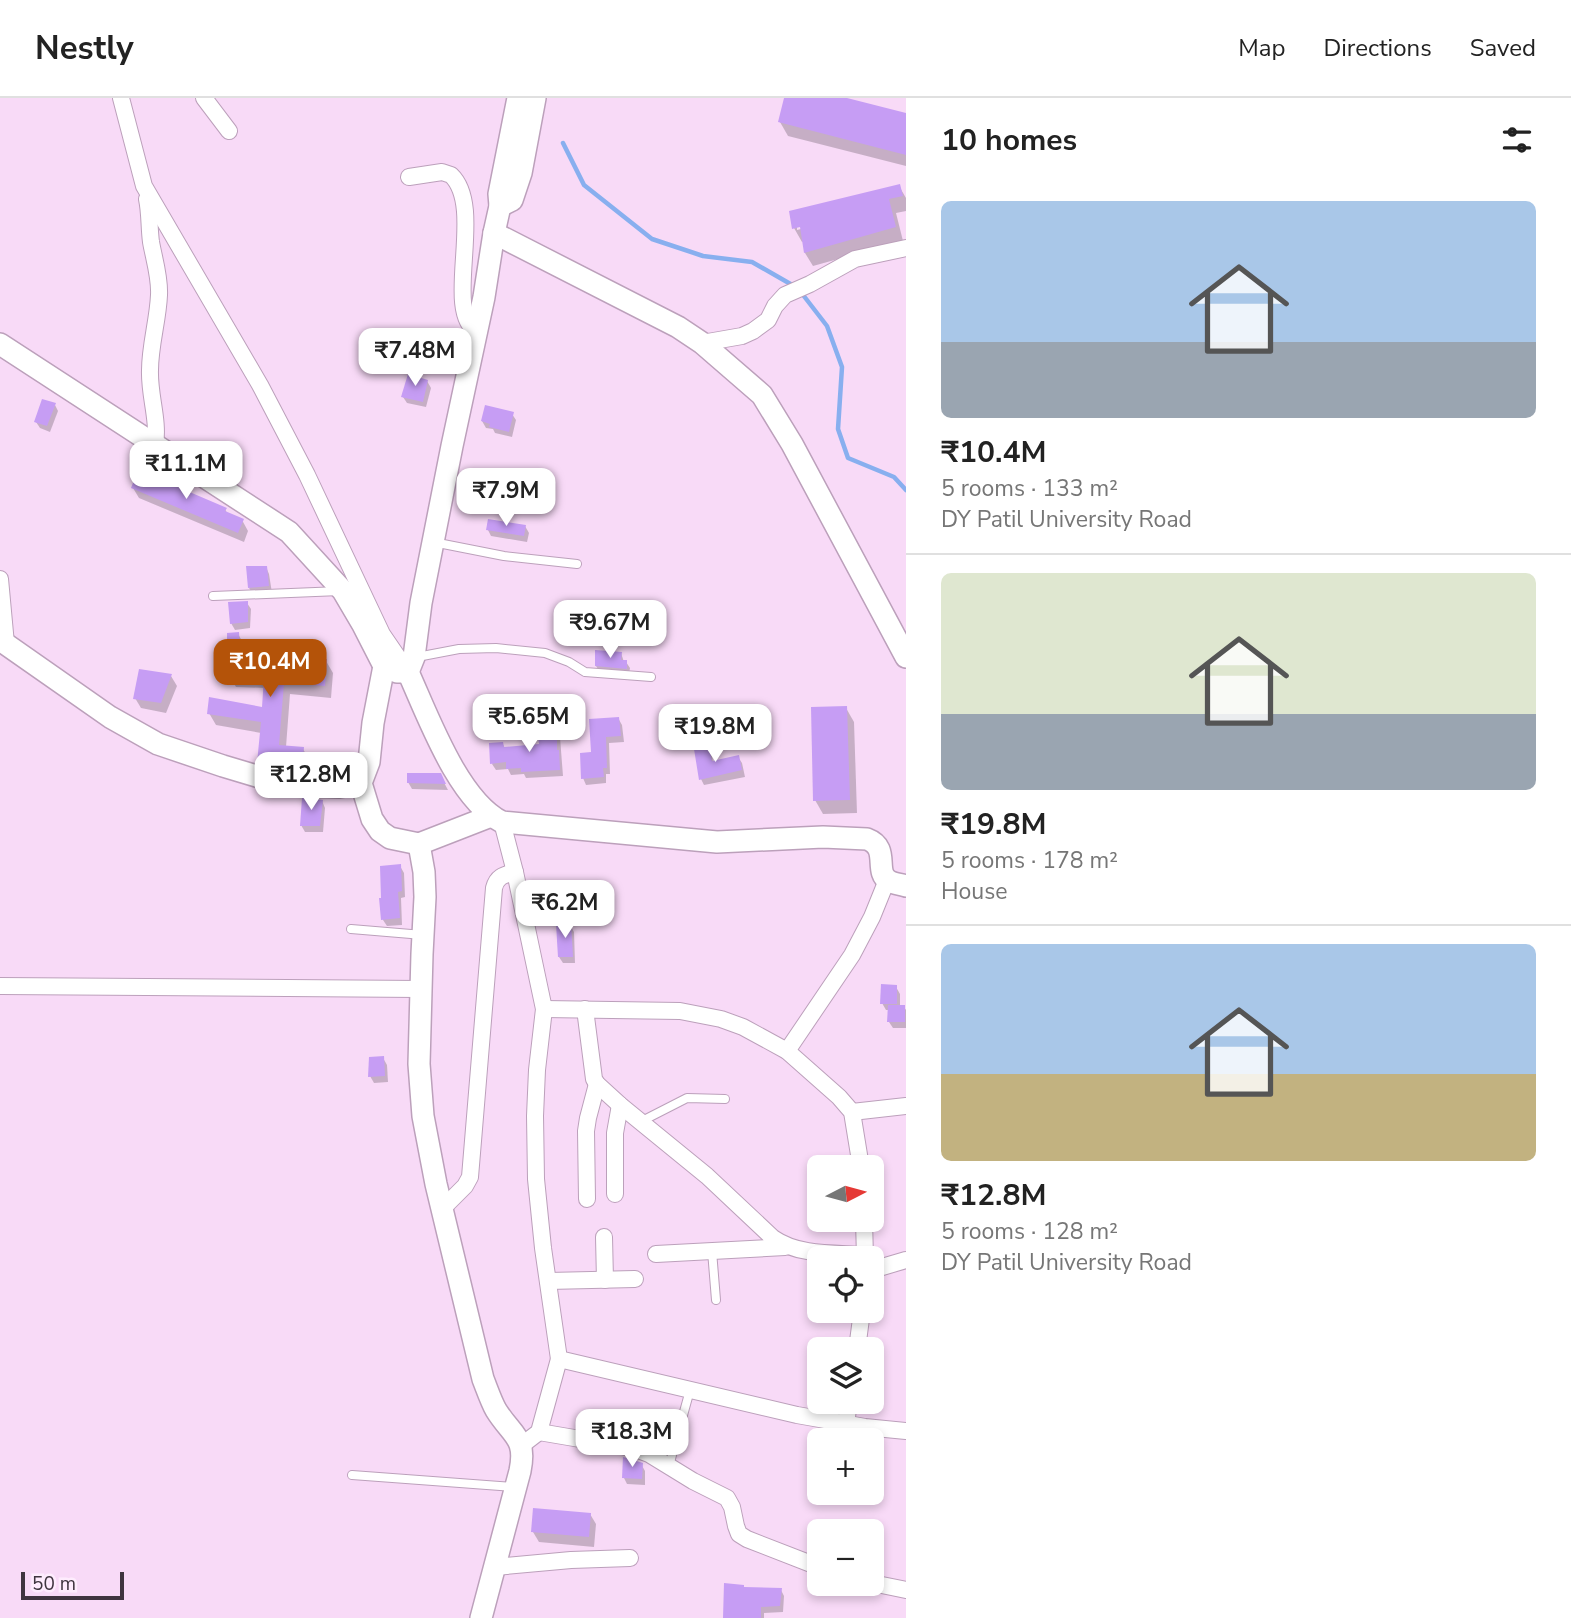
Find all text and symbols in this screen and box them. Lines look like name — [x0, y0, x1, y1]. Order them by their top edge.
text: Nestly — [35, 26, 134, 71]
text: Map — [1238, 32, 1285, 64]
text: Directions — [1323, 32, 1432, 64]
text: Saved — [1470, 32, 1536, 64]
text: 10 homes — [941, 120, 1077, 161]
icon: filters — [1498, 121, 1536, 159]
icon: home — [1176, 246, 1302, 372]
pin: ₹7.48M — [358, 328, 472, 388]
text: ₹7.48M — [375, 335, 455, 366]
text: ₹10.4M — [941, 432, 1046, 473]
pin: ₹11.1M — [129, 442, 243, 501]
text: ₹11.1M — [146, 448, 226, 479]
pin: ₹7.9M — [457, 468, 555, 528]
text: 5 rooms · 133 m² — [941, 473, 1118, 504]
text: ₹7.9M — [472, 475, 540, 506]
text: DY Patil University Road — [941, 504, 1192, 535]
pin: ₹9.67M — [553, 601, 667, 660]
text: ₹9.67M — [570, 607, 650, 638]
icon: home — [1176, 618, 1302, 744]
pin: ₹10.4M — [213, 640, 327, 699]
text: ₹10.4M — [230, 646, 310, 677]
pin: ₹5.65M — [472, 694, 586, 754]
text: ₹5.65M — [489, 701, 569, 732]
pin: ₹19.8M — [658, 704, 772, 764]
text: ₹19.8M — [675, 711, 755, 742]
pin: ₹12.8M — [254, 752, 368, 812]
text: ₹12.8M — [271, 759, 351, 790]
text: ₹19.8M — [941, 804, 1046, 845]
text: 5 rooms · 178 m² — [941, 845, 1118, 876]
text: House — [941, 876, 1008, 907]
pin: ₹6.2M — [516, 880, 614, 940]
text: ₹6.2M — [531, 887, 599, 918]
icon: home — [1176, 989, 1302, 1115]
north arrow — [807, 1155, 884, 1232]
map controls — [807, 1155, 884, 1596]
text: ₹12.8M — [941, 1175, 1046, 1216]
text: 5 rooms · 128 m² — [941, 1216, 1118, 1247]
button: locate — [807, 1246, 884, 1323]
text: DY Patil University Road — [941, 1247, 1192, 1278]
button: layers — [807, 1337, 884, 1414]
pin: ₹18.3M — [575, 1410, 689, 1469]
text: ₹18.3M — [592, 1416, 672, 1447]
button: + — [807, 1428, 884, 1505]
button: − — [807, 1519, 884, 1596]
scale bar — [21, 1569, 124, 1601]
text: 50 m — [32, 1571, 76, 1597]

